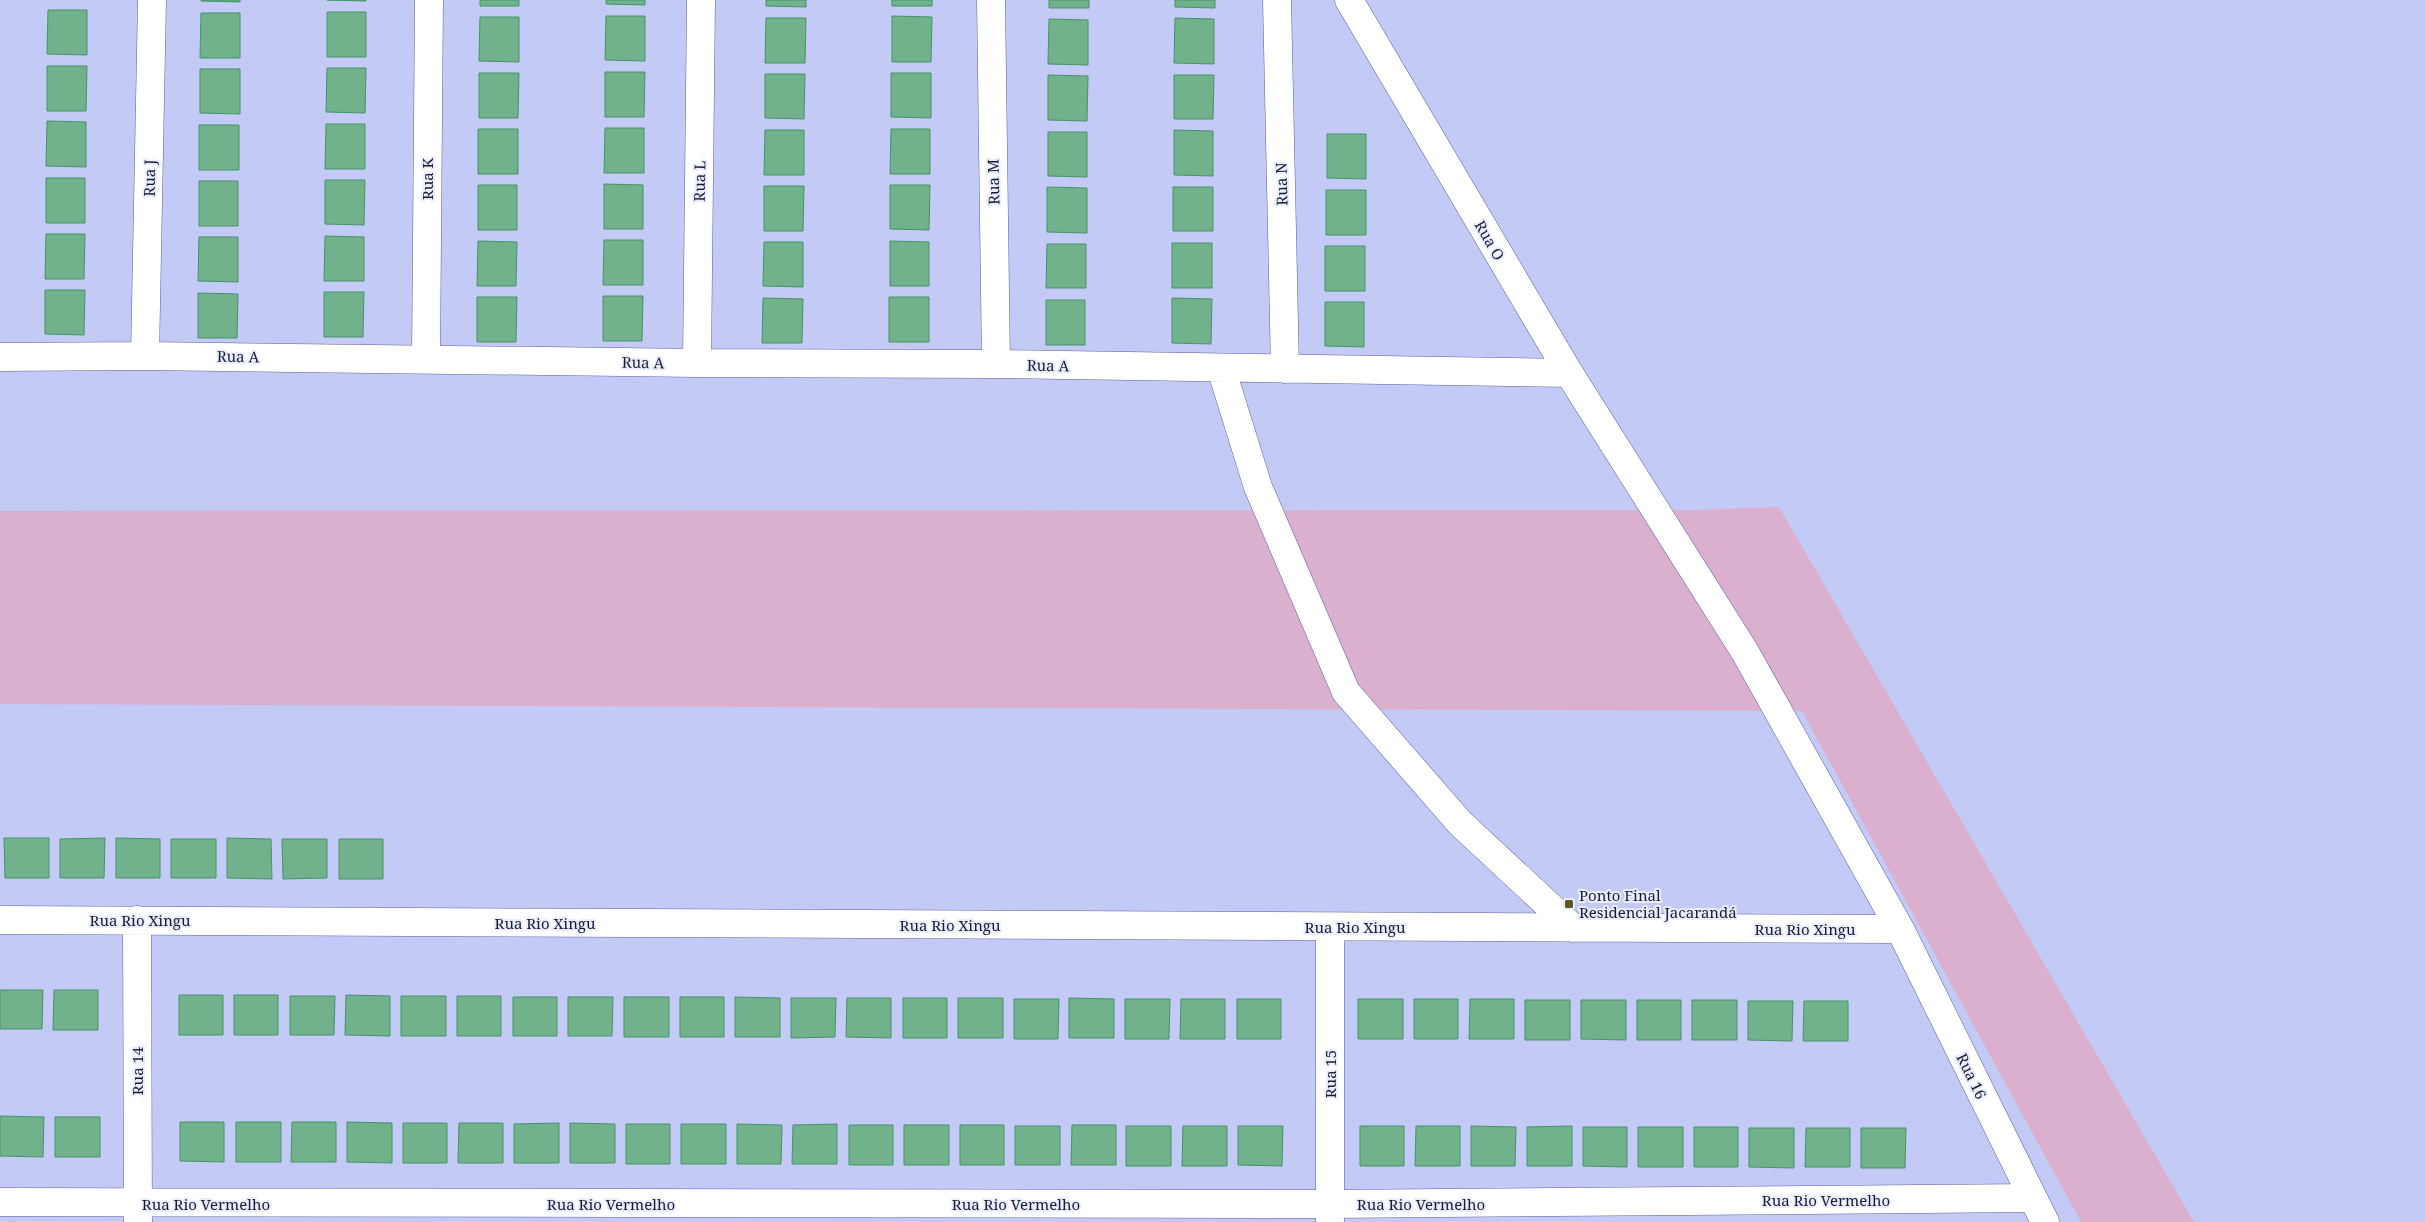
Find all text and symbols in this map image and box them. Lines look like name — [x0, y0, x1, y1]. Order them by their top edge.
street label: Rua K — [417, 157, 437, 200]
street label: Rua J — [139, 159, 159, 197]
street label: Rua M — [983, 159, 1003, 205]
street label: Rua L — [689, 160, 709, 202]
street label: Rua N — [1271, 162, 1291, 206]
street label: Rua O — [1471, 216, 1509, 264]
street label: Rua A — [217, 346, 260, 366]
street label: Rua A — [622, 352, 665, 372]
street label: Rua A — [1027, 355, 1070, 375]
place label: Ponto Final Residencial Jacarandá — [1579, 885, 1737, 922]
marker: Ponto Final Residencial Jacarandá — [1563, 898, 1575, 910]
street label: Rua Rio Xingu — [90, 910, 191, 930]
street label: Rua Rio Xingu — [495, 913, 596, 933]
street label: Rua Rio Xingu — [900, 915, 1001, 935]
street label: Rua Rio Xingu — [1305, 917, 1406, 937]
street label: Rua Rio Xingu — [1755, 919, 1856, 939]
street label: Rua 14 — [127, 1046, 147, 1095]
street label: Rua 15 — [1320, 1050, 1340, 1098]
street label: Rua 16 — [1952, 1050, 1992, 1102]
street label: Rua Rio Vermelho — [1762, 1190, 1890, 1210]
street label: Rua Rio Vermelho — [142, 1194, 270, 1214]
street label: Rua Rio Vermelho — [547, 1194, 675, 1214]
street label: Rua Rio Vermelho — [952, 1194, 1080, 1214]
street label: Rua Rio Vermelho — [1357, 1194, 1485, 1214]

